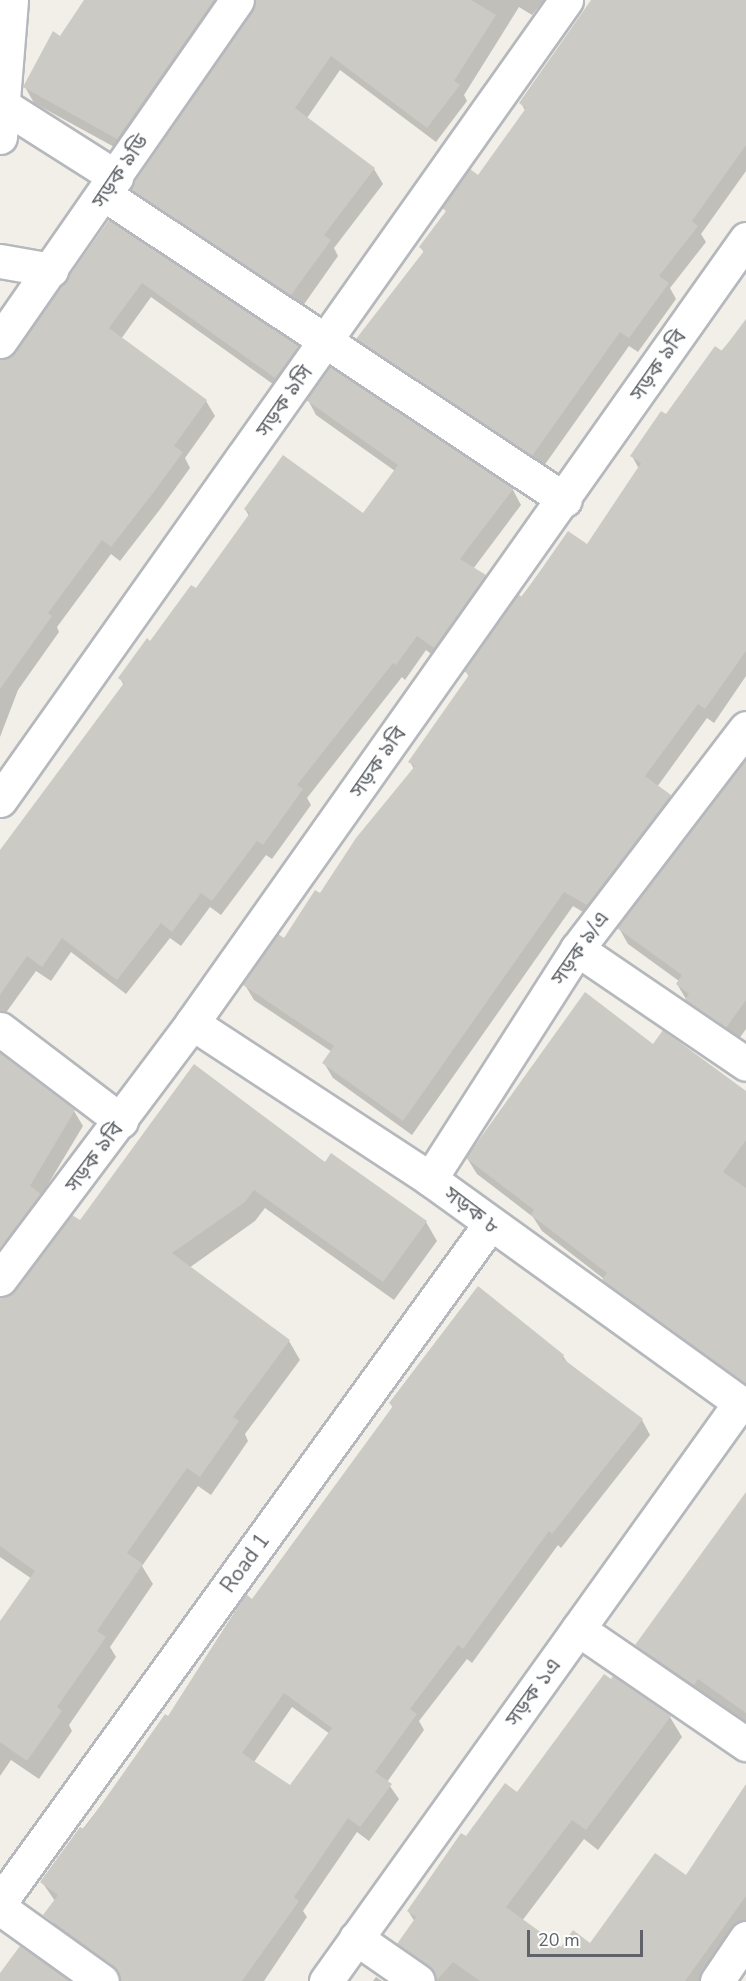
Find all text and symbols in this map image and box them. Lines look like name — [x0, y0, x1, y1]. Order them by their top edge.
street label: সড়ক ৯ডি — [86, 129, 154, 213]
street label: সড়ক ৯বি — [624, 325, 692, 405]
street label: সড়ক ৯সি — [250, 360, 318, 442]
street label: সড়ক ৯বি — [344, 722, 412, 802]
street label: সড়ক ৯/এ — [546, 906, 614, 990]
street label: সড়ক ৯বি — [60, 1117, 128, 1197]
street label: সড়ক ৮ — [439, 1181, 505, 1239]
street label: Road 1 — [215, 1529, 275, 1597]
street label: সড়ক ১এ — [500, 1653, 566, 1731]
scale bar — [530, 1918, 646, 1956]
text: 20 m — [538, 1928, 580, 1952]

